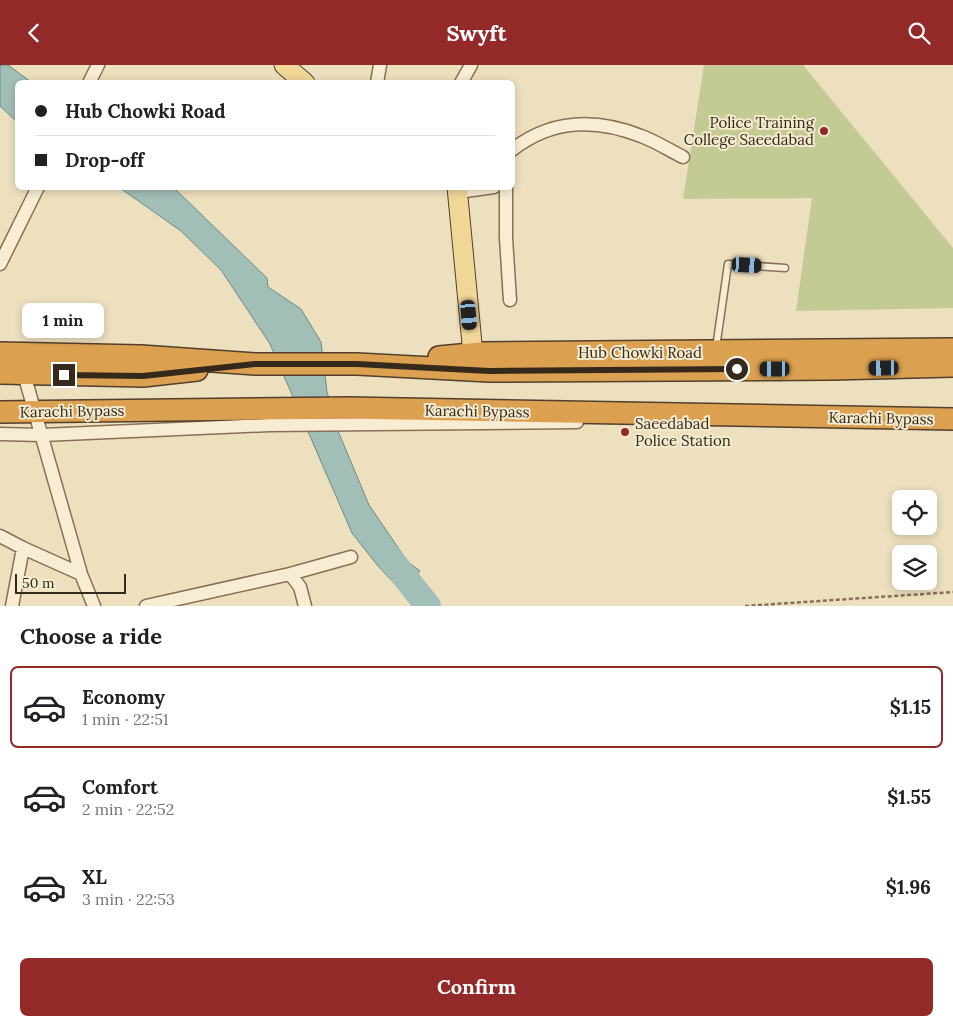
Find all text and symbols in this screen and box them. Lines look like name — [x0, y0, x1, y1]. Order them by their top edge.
icon: back — [20, 19, 48, 47]
text: Swyft — [446, 19, 507, 47]
icon: search — [905, 19, 933, 47]
text: Hub Chowki Road — [65, 99, 226, 123]
place label: Police Training College Saeedabad — [684, 113, 815, 149]
marker: Police Training College Saeedabad — [818, 125, 830, 137]
text: Drop-off — [65, 148, 144, 172]
car — [731, 257, 762, 273]
car — [460, 299, 477, 331]
callout: 1 min — [23, 303, 105, 337]
text: 1 min — [43, 310, 83, 330]
street label: Hub Chowki Road — [578, 343, 702, 362]
route start — [726, 358, 748, 380]
car — [868, 360, 899, 376]
car — [760, 362, 790, 377]
route end — [53, 364, 75, 386]
street label: Karachi Bypass — [19, 401, 125, 421]
street label: Karachi Bypass — [424, 401, 530, 421]
street label: Karachi Bypass — [828, 408, 934, 428]
place label: Saeedabad Police Station — [635, 414, 731, 450]
marker: Saeedabad Police Station — [619, 426, 631, 438]
map controls — [892, 490, 937, 590]
button: locate — [892, 490, 937, 535]
button: layers — [892, 545, 937, 590]
scale bar — [15, 571, 126, 594]
text: 50 m — [22, 574, 55, 592]
text: Choose a ride — [20, 622, 162, 650]
icon: car — [22, 685, 67, 730]
text: Economy — [82, 685, 165, 709]
text: $1.15 — [890, 695, 931, 719]
text: 1 min · 22:51 — [82, 709, 169, 729]
icon: car — [22, 775, 67, 820]
text: Comfort — [82, 775, 158, 799]
text: $1.55 — [887, 785, 931, 809]
text: 2 min · 22:52 — [82, 799, 174, 819]
icon: car — [22, 865, 67, 910]
text: XL — [82, 865, 107, 889]
text: $1.96 — [886, 875, 931, 899]
text: 3 min · 22:53 — [82, 889, 175, 909]
button: Confirm — [20, 958, 933, 1016]

